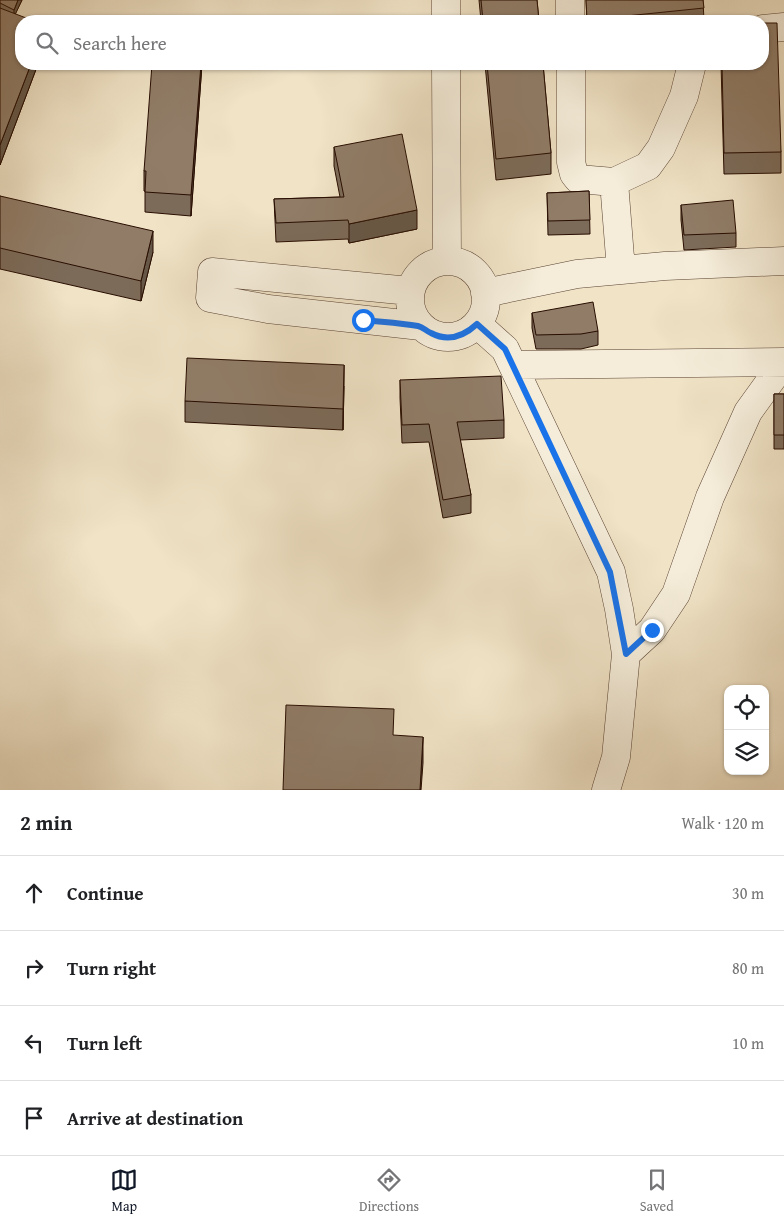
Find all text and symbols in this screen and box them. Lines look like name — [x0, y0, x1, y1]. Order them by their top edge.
search box — [15, 15, 769, 70]
icon: search — [33, 29, 61, 57]
text: Search here — [73, 29, 167, 57]
route start — [352, 309, 375, 332]
route end — [641, 619, 664, 642]
map controls — [724, 685, 769, 775]
button: locate — [724, 685, 769, 730]
button: layers — [724, 730, 769, 775]
text: 2 min — [20, 807, 72, 838]
text: Walk · 120 m — [681, 811, 764, 835]
icon: ahead — [20, 879, 48, 907]
text: Continue — [67, 879, 144, 907]
text: 30 m — [732, 881, 764, 905]
icon: right — [20, 954, 48, 982]
text: Turn right — [67, 954, 156, 982]
text: 80 m — [732, 956, 764, 980]
icon: left — [20, 1029, 48, 1057]
text: Turn left — [67, 1029, 142, 1057]
text: 10 m — [732, 1031, 764, 1055]
icon: arrive — [20, 1104, 48, 1132]
text: Arrive at destination — [67, 1104, 243, 1132]
tab: Map — [110, 1166, 138, 1216]
tab: Directions — [359, 1166, 419, 1216]
tab: Saved — [640, 1166, 674, 1216]

